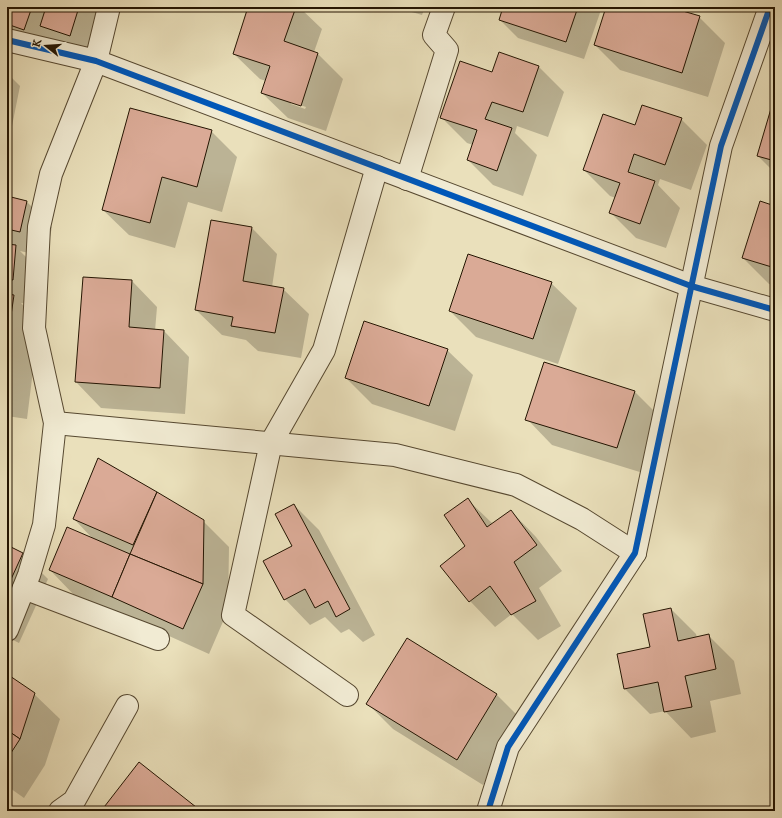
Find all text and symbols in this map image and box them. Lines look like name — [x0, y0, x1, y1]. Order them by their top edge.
north arrow — [26, 26, 66, 66]
text: K — [30, 37, 46, 49]

